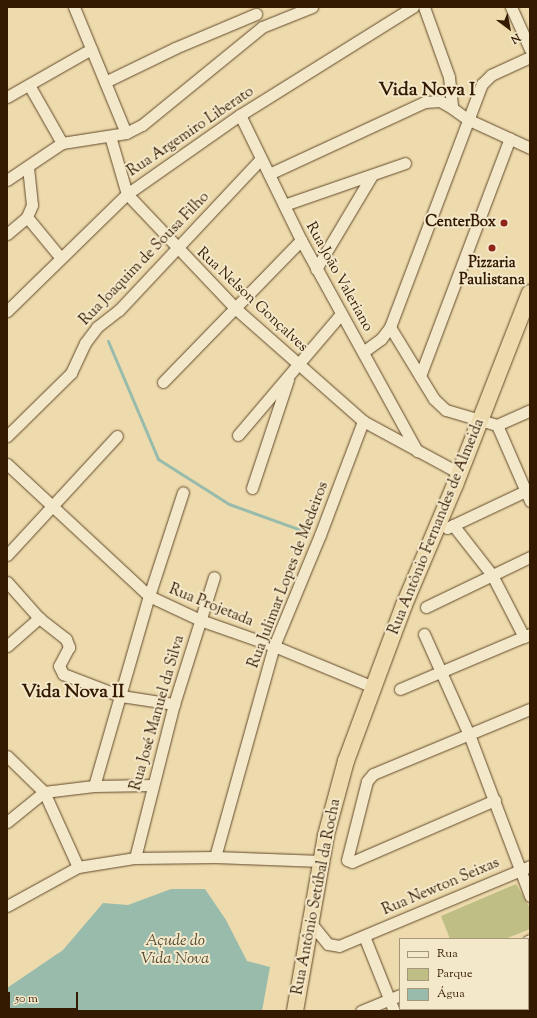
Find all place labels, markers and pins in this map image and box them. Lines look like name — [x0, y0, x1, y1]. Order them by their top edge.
place label: CenterBox — [425, 214, 496, 232]
marker: CenterBox — [499, 218, 509, 228]
marker: Pizzaria Paulistana — [487, 243, 497, 253]
place label: Pizzaria Paulistana — [459, 254, 525, 289]

